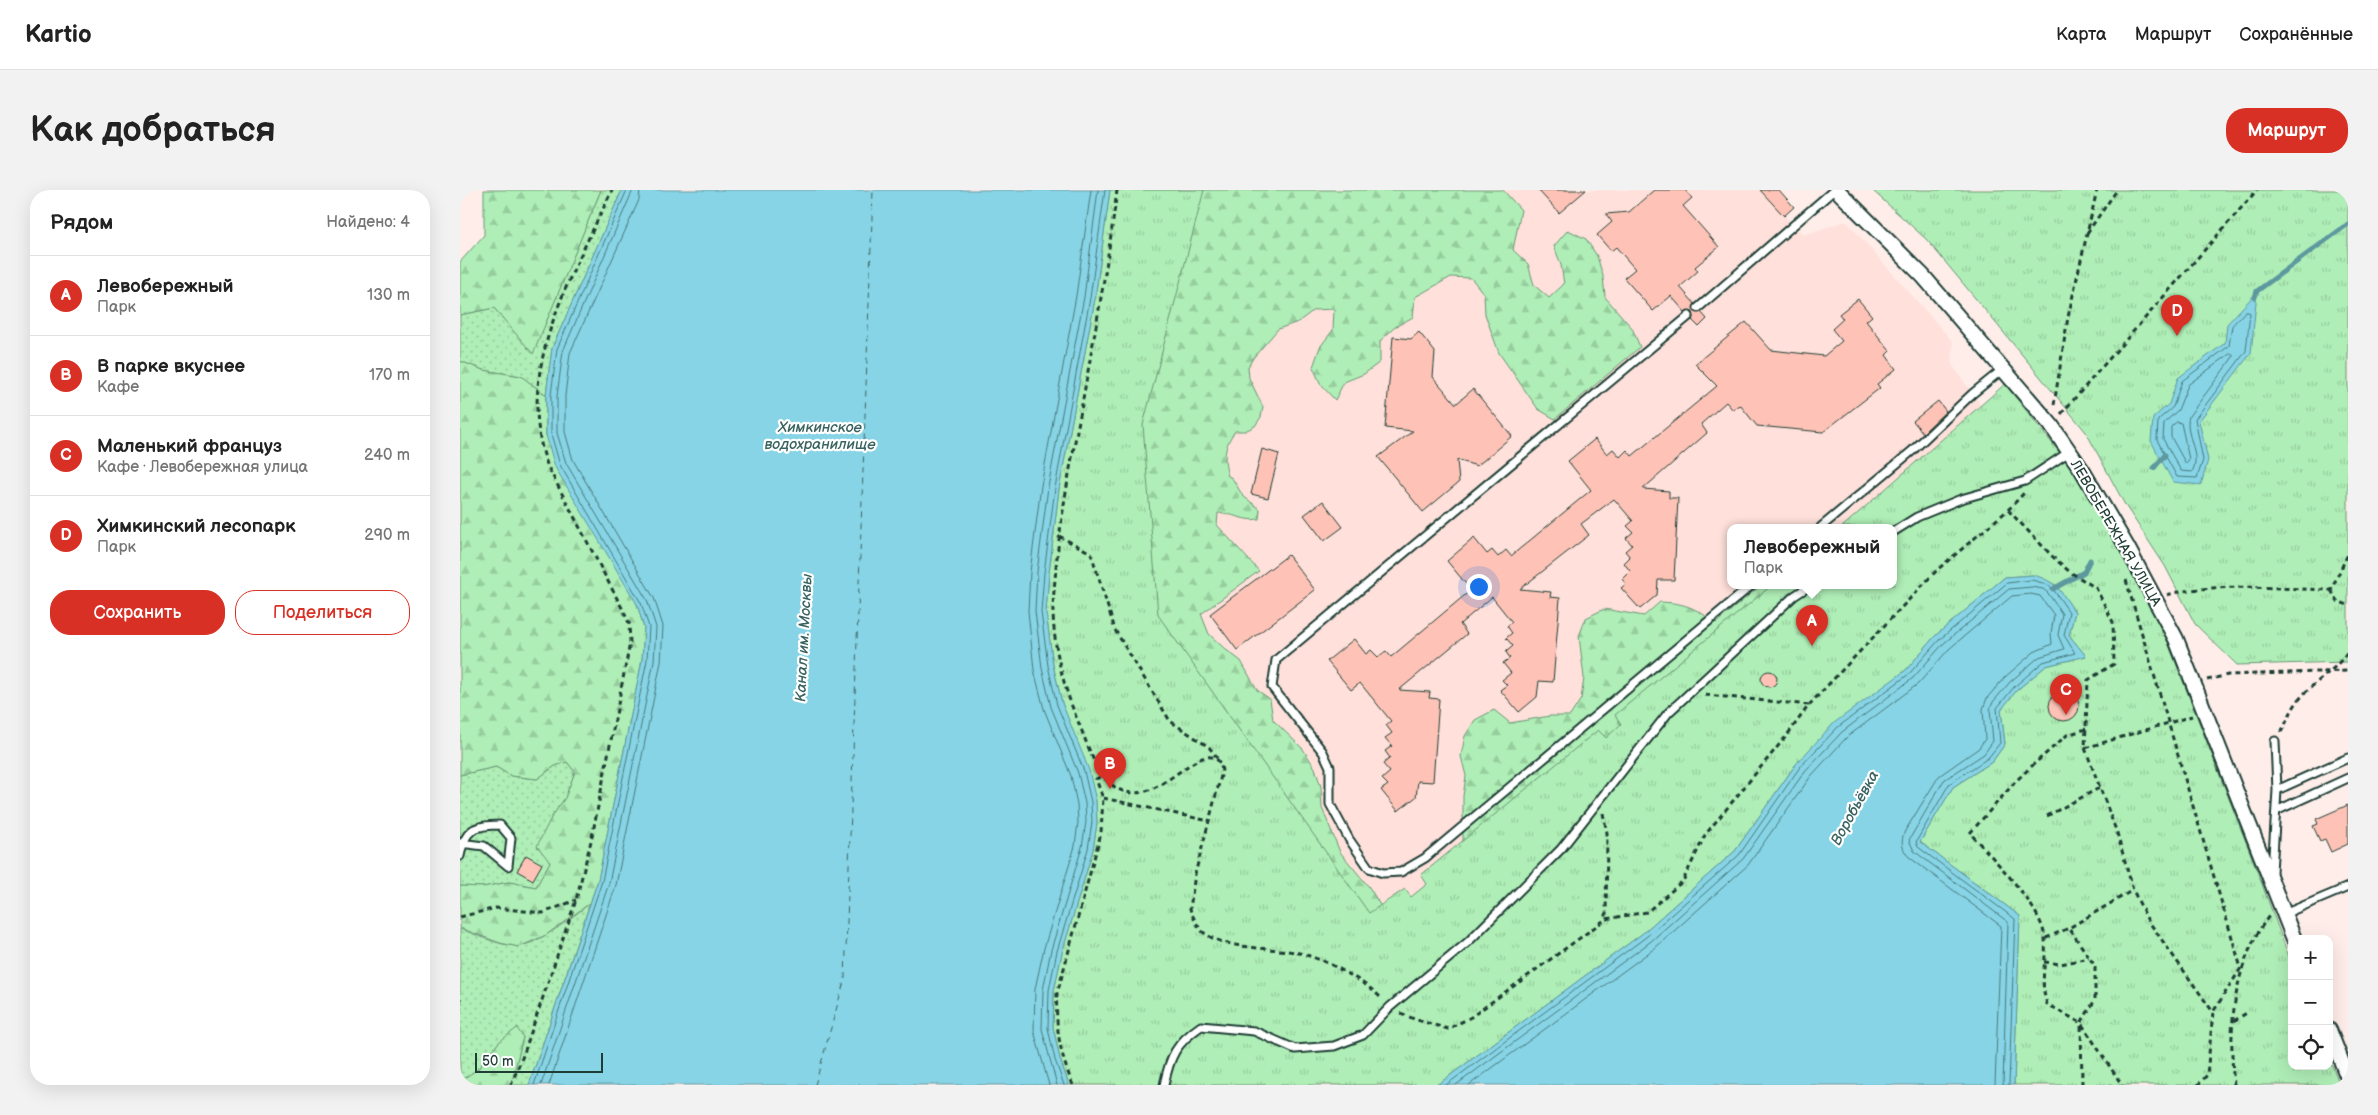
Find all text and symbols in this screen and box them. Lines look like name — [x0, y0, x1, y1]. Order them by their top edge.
text: Kartio — [25, 20, 92, 49]
text: Карта — [2056, 24, 2107, 45]
text: Маршрут — [2135, 24, 2211, 45]
text: Сохранённые — [2239, 24, 2353, 45]
button: Маршрут — [2226, 108, 2348, 153]
text: Как добраться — [30, 109, 276, 152]
text: Рядом — [50, 210, 113, 235]
text: Найдено: 4 — [326, 213, 410, 232]
text: Левобережный — [97, 275, 233, 298]
text: A — [61, 286, 71, 305]
text: 130 m — [367, 286, 410, 305]
pin: D — [2161, 295, 2193, 336]
text: Парк — [97, 298, 136, 317]
text: В парке вкуснее — [97, 355, 245, 378]
text: B — [60, 366, 72, 385]
text: 170 m — [369, 366, 410, 385]
text: Кафе — [97, 378, 139, 397]
water label: Химкинское водохранилище — [764, 418, 876, 454]
text: Маленький француз — [97, 435, 282, 458]
text: C — [60, 446, 72, 465]
text: 240 m — [364, 446, 410, 465]
street label: ЛЕВОБЕРЕЖНАЯ УЛИЦА — [2067, 456, 2165, 610]
text: Кафе · Левобережная улица — [97, 458, 308, 477]
text: Химкинский лесопарк — [97, 515, 295, 538]
popup — [1727, 524, 1897, 589]
text: D — [60, 526, 72, 545]
text: 290 m — [364, 526, 410, 545]
text: Левобережный — [1744, 536, 1880, 559]
text: Парк — [97, 538, 136, 557]
text: Парк — [1744, 559, 1783, 578]
water label: Канал им. Москвы — [791, 573, 817, 702]
your location — [1466, 574, 1492, 600]
button: Сохранить — [50, 590, 225, 635]
button: Поделиться — [235, 590, 410, 635]
pin: A — [1796, 605, 1828, 646]
pin: C — [2050, 674, 2082, 715]
pin: B — [1094, 748, 1126, 789]
water label: Воробьёвка — [1827, 767, 1883, 849]
map controls — [2288, 935, 2333, 1070]
button: + — [2288, 935, 2333, 980]
button: − — [2288, 980, 2333, 1025]
button: locate — [2288, 1025, 2333, 1070]
scale bar — [475, 1050, 602, 1073]
text: 50 m — [482, 1053, 514, 1070]

